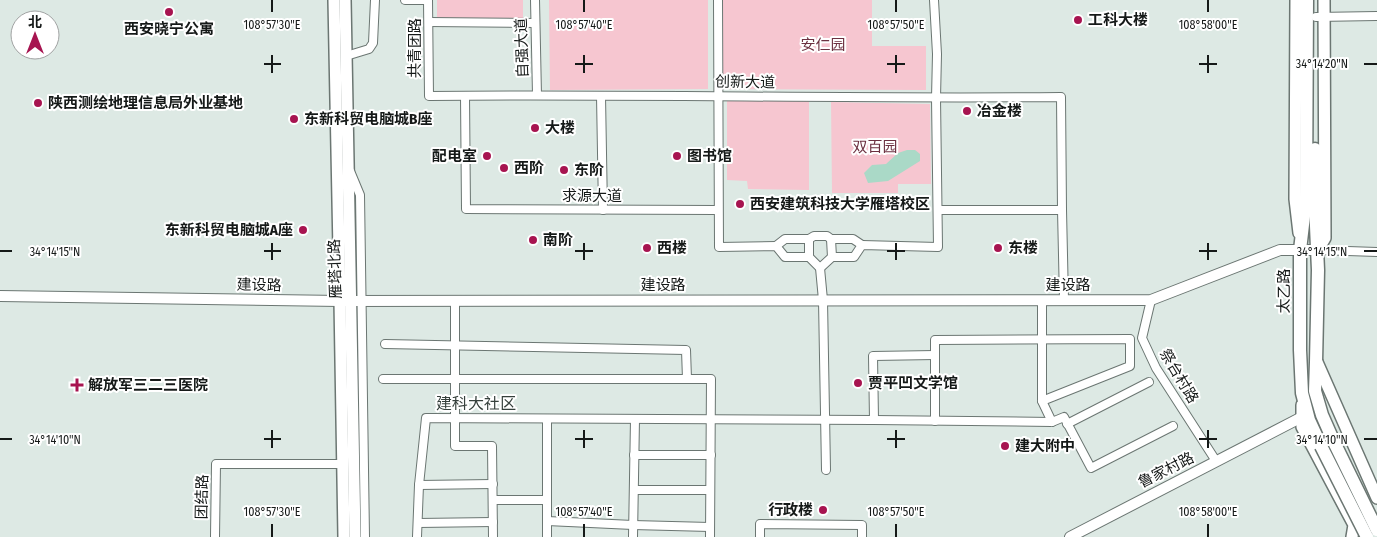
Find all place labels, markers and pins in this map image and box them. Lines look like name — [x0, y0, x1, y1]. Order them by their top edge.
marker: 西安晓宁公寓 — [163, 6, 175, 18]
place label: 工科大楼 — [1088, 11, 1148, 29]
marker: 工科大楼 — [1072, 14, 1084, 26]
place label: 西安晓宁公寓 — [124, 20, 214, 38]
place label: 陕西测绘地理信息局外业基地 — [48, 94, 243, 112]
marker: 陕西测绘地理信息局外业基地 — [32, 97, 44, 109]
place label: 冶金楼 — [977, 102, 1022, 120]
marker: 冶金楼 — [961, 105, 973, 117]
place label: 东新科贸电脑城B座 — [304, 110, 432, 128]
marker: 东新科贸电脑城B座 — [288, 113, 300, 125]
place label: 大楼 — [545, 119, 575, 137]
marker: 大楼 — [529, 122, 541, 134]
place label: 配电室 — [432, 147, 477, 165]
place label: 图书馆 — [687, 147, 732, 165]
marker: 配电室 — [481, 150, 493, 162]
marker: 图书馆 — [671, 150, 683, 162]
place label: 西阶 — [514, 159, 544, 177]
place label: 东阶 — [574, 161, 604, 179]
marker: 西阶 — [498, 162, 510, 174]
marker: 东阶 — [558, 164, 570, 176]
place label: 西安建筑科技大学雁塔校区 — [750, 195, 930, 213]
marker: 西安建筑科技大学雁塔校区 — [734, 198, 746, 210]
place label: 东新科贸电脑城A座 — [165, 221, 293, 239]
marker: 东新科贸电脑城A座 — [297, 224, 309, 236]
place label: 南阶 — [543, 231, 573, 249]
marker: 南阶 — [527, 234, 539, 246]
place label: 西楼 — [657, 239, 687, 257]
place label: 东楼 — [1008, 239, 1038, 257]
marker: 西楼 — [641, 242, 653, 254]
marker: 东楼 — [992, 242, 1004, 254]
place label: 贾平凹文学馆 — [868, 374, 958, 392]
place label: 解放军三二三医院 — [88, 376, 208, 394]
marker: 贾平凹文学馆 — [852, 377, 864, 389]
marker: 解放军三二三医院 — [70, 378, 84, 392]
place label: 建大附中 — [1015, 437, 1075, 455]
marker: 建大附中 — [999, 440, 1011, 452]
place label: 行政楼 — [768, 501, 813, 519]
marker: 行政楼 — [817, 504, 829, 516]

